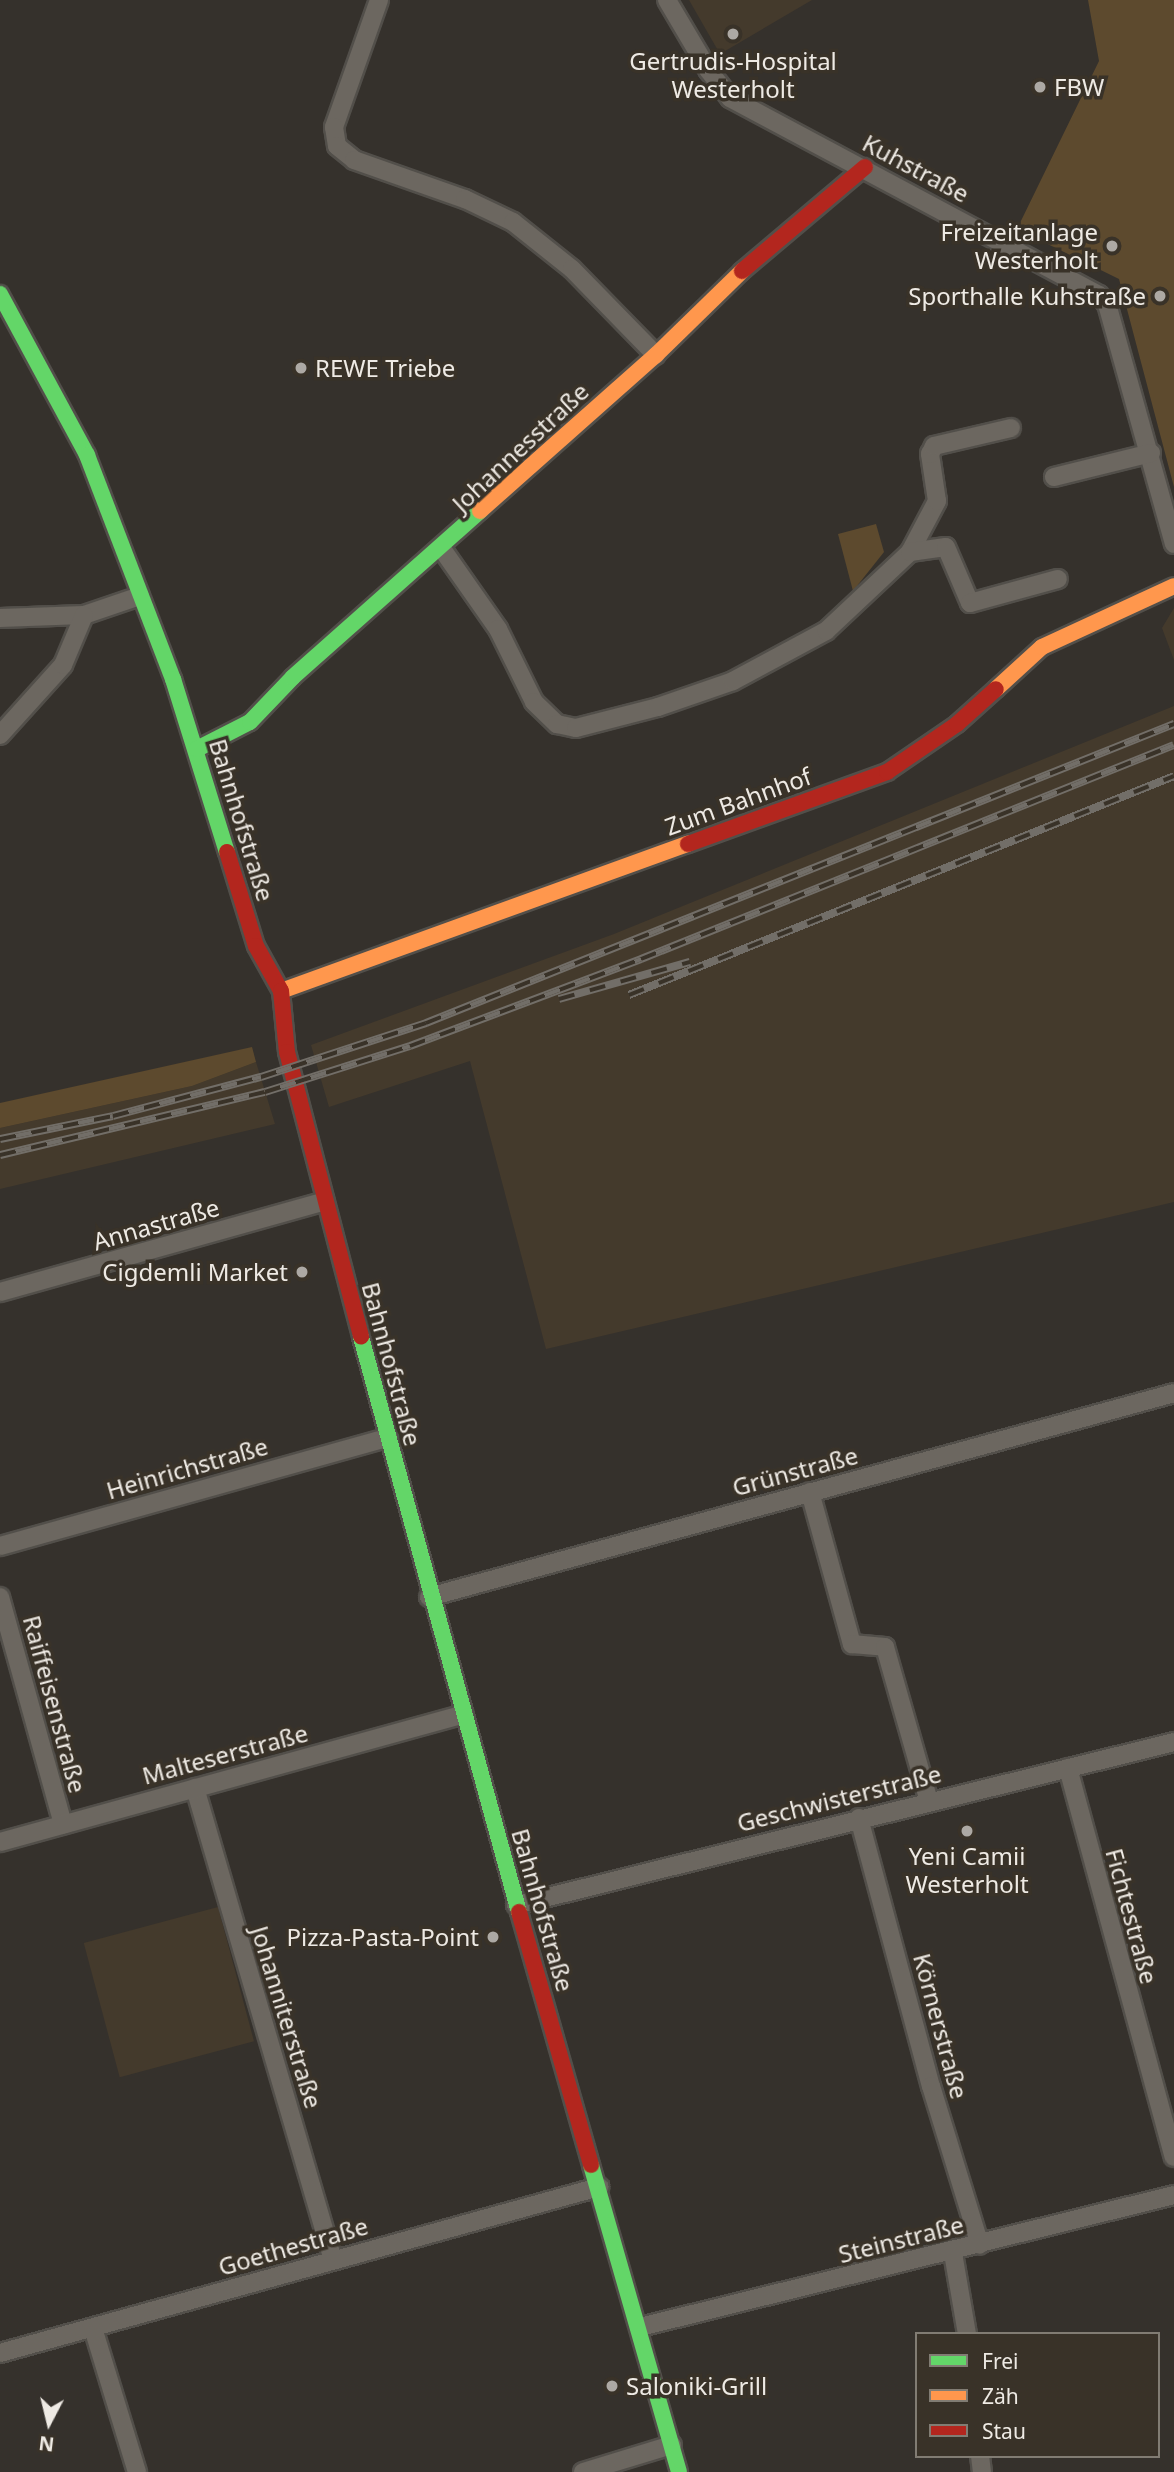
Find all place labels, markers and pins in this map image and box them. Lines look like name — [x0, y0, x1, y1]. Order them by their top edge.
marker: Gertrudis-Hospital Westerholt — [723, 24, 743, 44]
place label: Gertrudis-Hospital Westerholt — [629, 47, 837, 103]
place label: FBW — [1054, 73, 1104, 101]
marker: FBW — [1032, 79, 1048, 95]
place label: Freizeitanlage Westerholt — [940, 218, 1098, 274]
marker: Freizeitanlage Westerholt — [1104, 238, 1120, 254]
place label: Sporthalle Kuhstraße — [908, 282, 1146, 310]
marker: Sporthalle Kuhstraße — [1152, 288, 1168, 304]
place label: REWE Triebe — [315, 354, 455, 382]
marker: REWE Triebe — [293, 360, 309, 376]
place label: Cigdemli Market — [102, 1258, 288, 1286]
marker: Cigdemli Market — [294, 1264, 310, 1280]
marker: Yeni Camii Westerholt — [959, 1823, 975, 1839]
place label: Yeni Camii Westerholt — [905, 1842, 1029, 1898]
place label: Pizza-Pasta-Point — [286, 1923, 479, 1951]
marker: Pizza-Pasta-Point — [485, 1929, 501, 1945]
place label: Saloniki-Grill — [626, 2372, 767, 2400]
marker: Saloniki-Grill — [604, 2378, 620, 2394]

